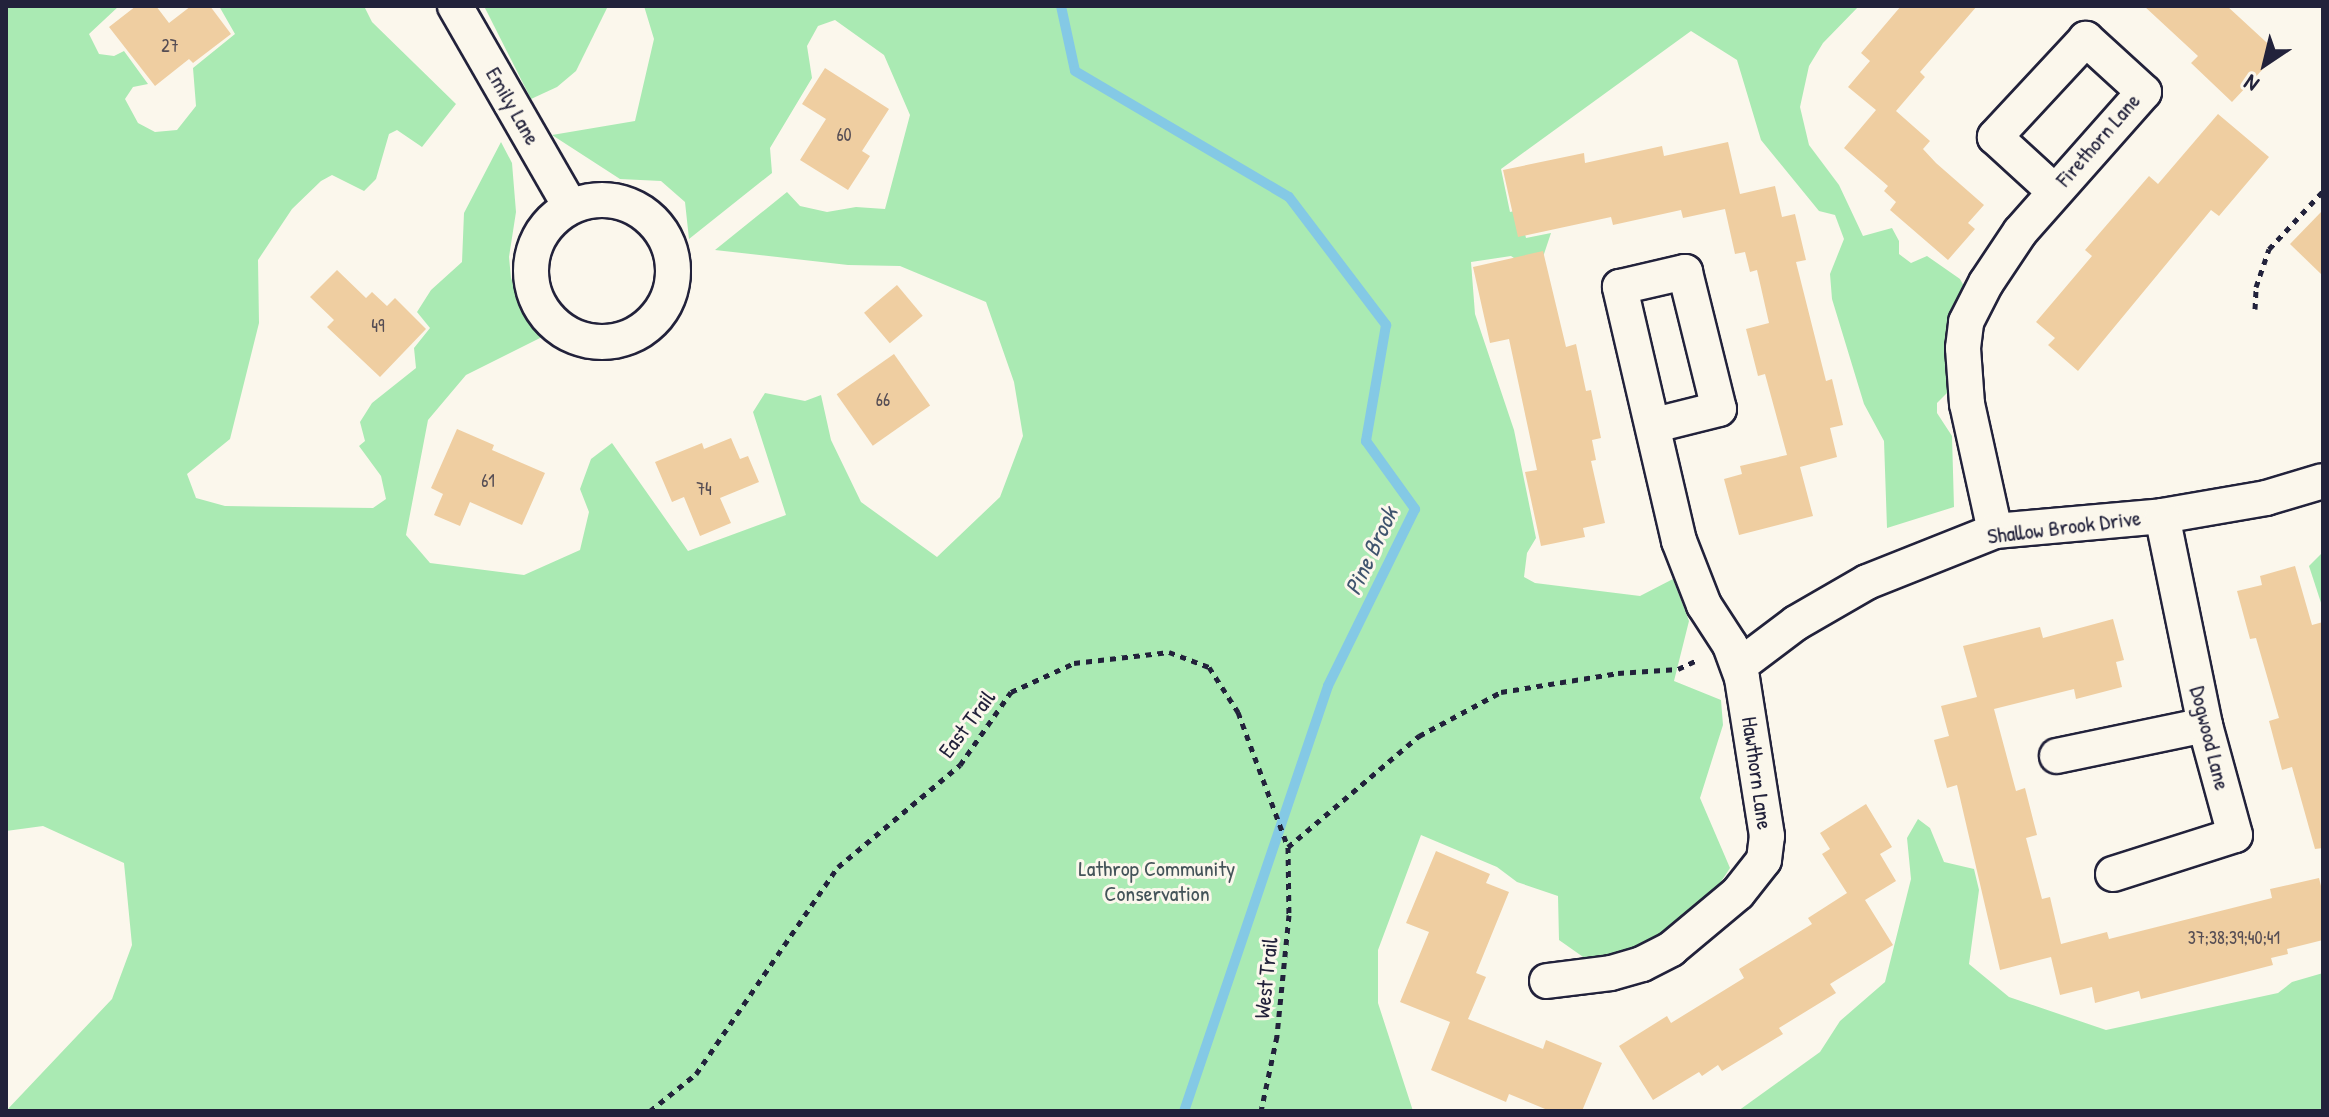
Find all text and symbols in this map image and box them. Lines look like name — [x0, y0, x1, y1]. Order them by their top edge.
north arrow — [2225, 24, 2305, 104]
house number: 27 — [161, 35, 179, 57]
street label: Emily Lane — [480, 62, 546, 150]
text: N — [2238, 68, 2265, 99]
street label: Firethorn Lane — [2050, 88, 2146, 192]
house number: 60 — [836, 124, 852, 146]
house number: 49 — [371, 315, 385, 337]
house number: 66 — [876, 389, 890, 411]
house number: 61 — [481, 470, 495, 492]
house number: 74 — [696, 478, 712, 500]
water label: Pine Brook — [1338, 503, 1404, 599]
street label: Shallow Brook Drive — [1986, 504, 2142, 550]
street label: Dogwood Lane — [2184, 683, 2236, 793]
street label: East Trail — [933, 685, 1001, 763]
street label: Hawthorn Lane — [1736, 715, 1778, 831]
park label: Lathrop Community Conservation — [1079, 855, 1235, 906]
house number: 37;38;39;40;41 — [2188, 927, 2280, 949]
street label: West Trail — [1249, 936, 1283, 1020]

